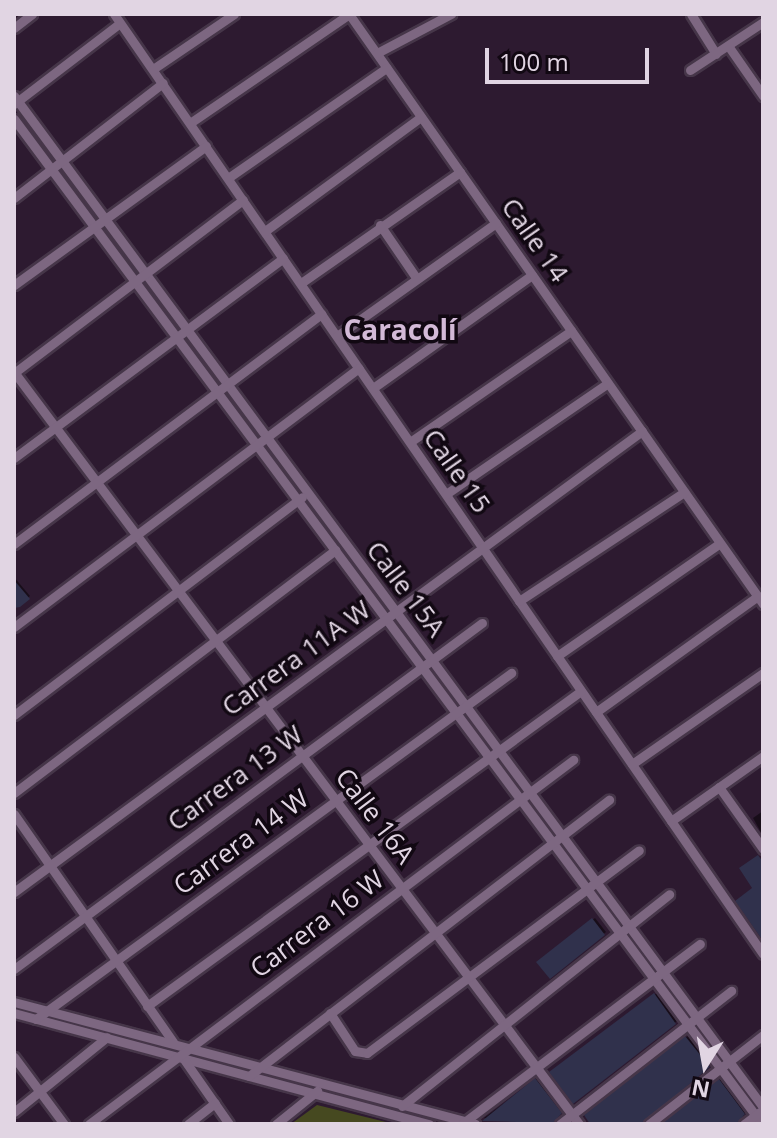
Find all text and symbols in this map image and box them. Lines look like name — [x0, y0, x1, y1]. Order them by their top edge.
scale bar — [489, 32, 653, 82]
text: 100 m — [499, 45, 569, 78]
street label: Calle 14 — [495, 192, 575, 288]
district label: Caracolí — [343, 312, 457, 346]
street label: Calle 15 — [417, 423, 497, 519]
street label: Calle 15A — [360, 535, 452, 643]
street label: Carrera 11A W — [216, 594, 376, 722]
street label: Carrera 13 W — [162, 719, 308, 837]
street label: Calle 16A — [329, 762, 421, 870]
street label: Carrera 14 W — [168, 783, 314, 901]
street label: Carrera 16 W — [244, 864, 390, 984]
north arrow — [665, 1026, 745, 1106]
text: N — [689, 1073, 712, 1106]

